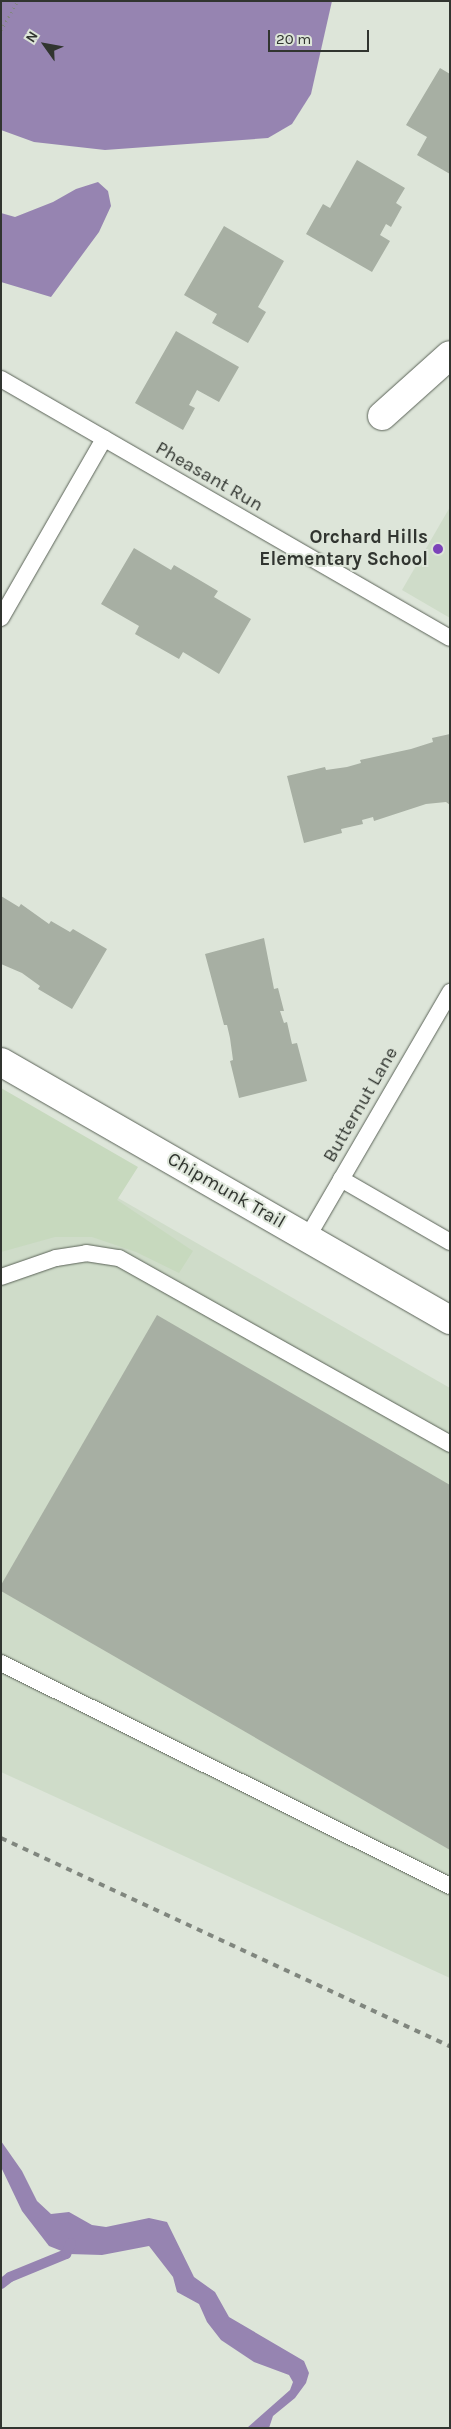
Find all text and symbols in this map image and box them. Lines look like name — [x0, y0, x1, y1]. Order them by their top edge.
north arrow — [20, 20, 70, 70]
scale bar — [271, 20, 372, 52]
text: N — [22, 28, 42, 46]
text: 20 m — [276, 30, 311, 48]
street label: Pheasant Run — [151, 437, 267, 517]
place label: Orchard Hills Elementary School — [259, 527, 428, 571]
marker: Orchard Hills Elementary School — [432, 543, 444, 555]
street label: Butternut Lane — [319, 1043, 403, 1167]
street label: Chipmunk Trail — [163, 1148, 289, 1234]

